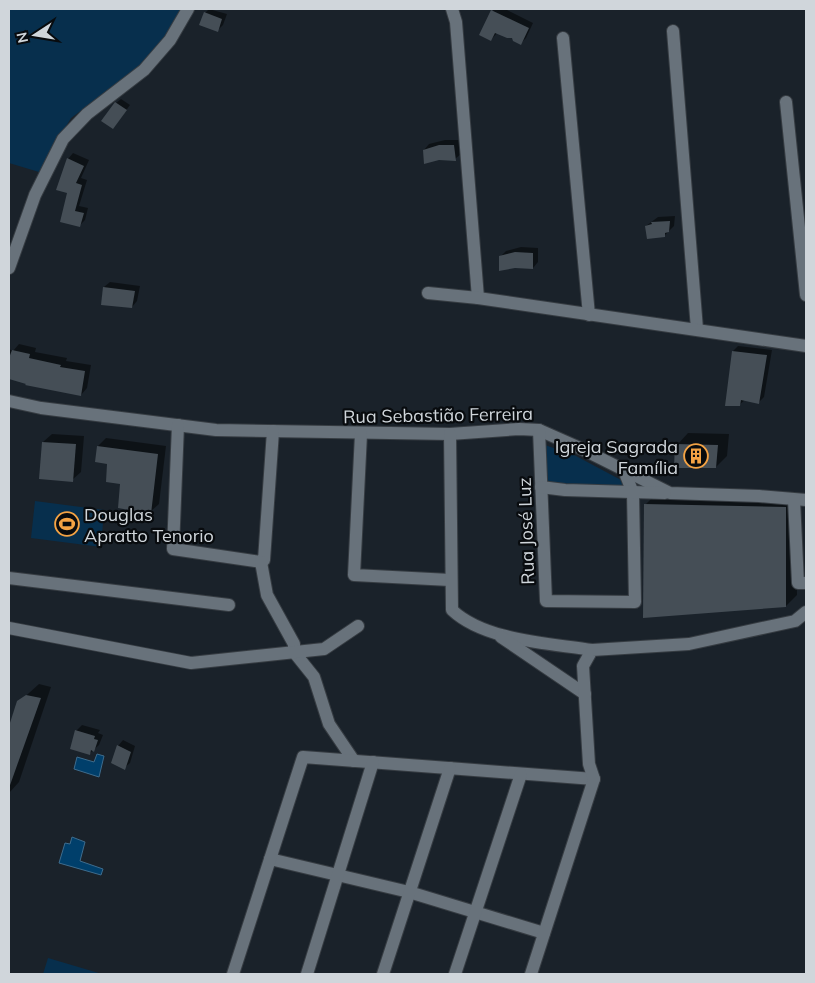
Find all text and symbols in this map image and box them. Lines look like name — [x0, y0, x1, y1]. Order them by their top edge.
north arrow — [10, 10, 60, 60]
text: N — [12, 31, 32, 45]
street label: Rua Sebastião Ferreira — [343, 402, 533, 428]
place label: Igreja Sagrada Família — [555, 435, 678, 479]
building icon: Igreja Sagrada Família — [683, 443, 709, 469]
street label: Rua José Luz — [513, 477, 539, 585]
place label: Douglas Apratto Tenorio — [84, 503, 214, 547]
sports icon: Douglas Apratto Tenorio — [54, 511, 80, 537]

